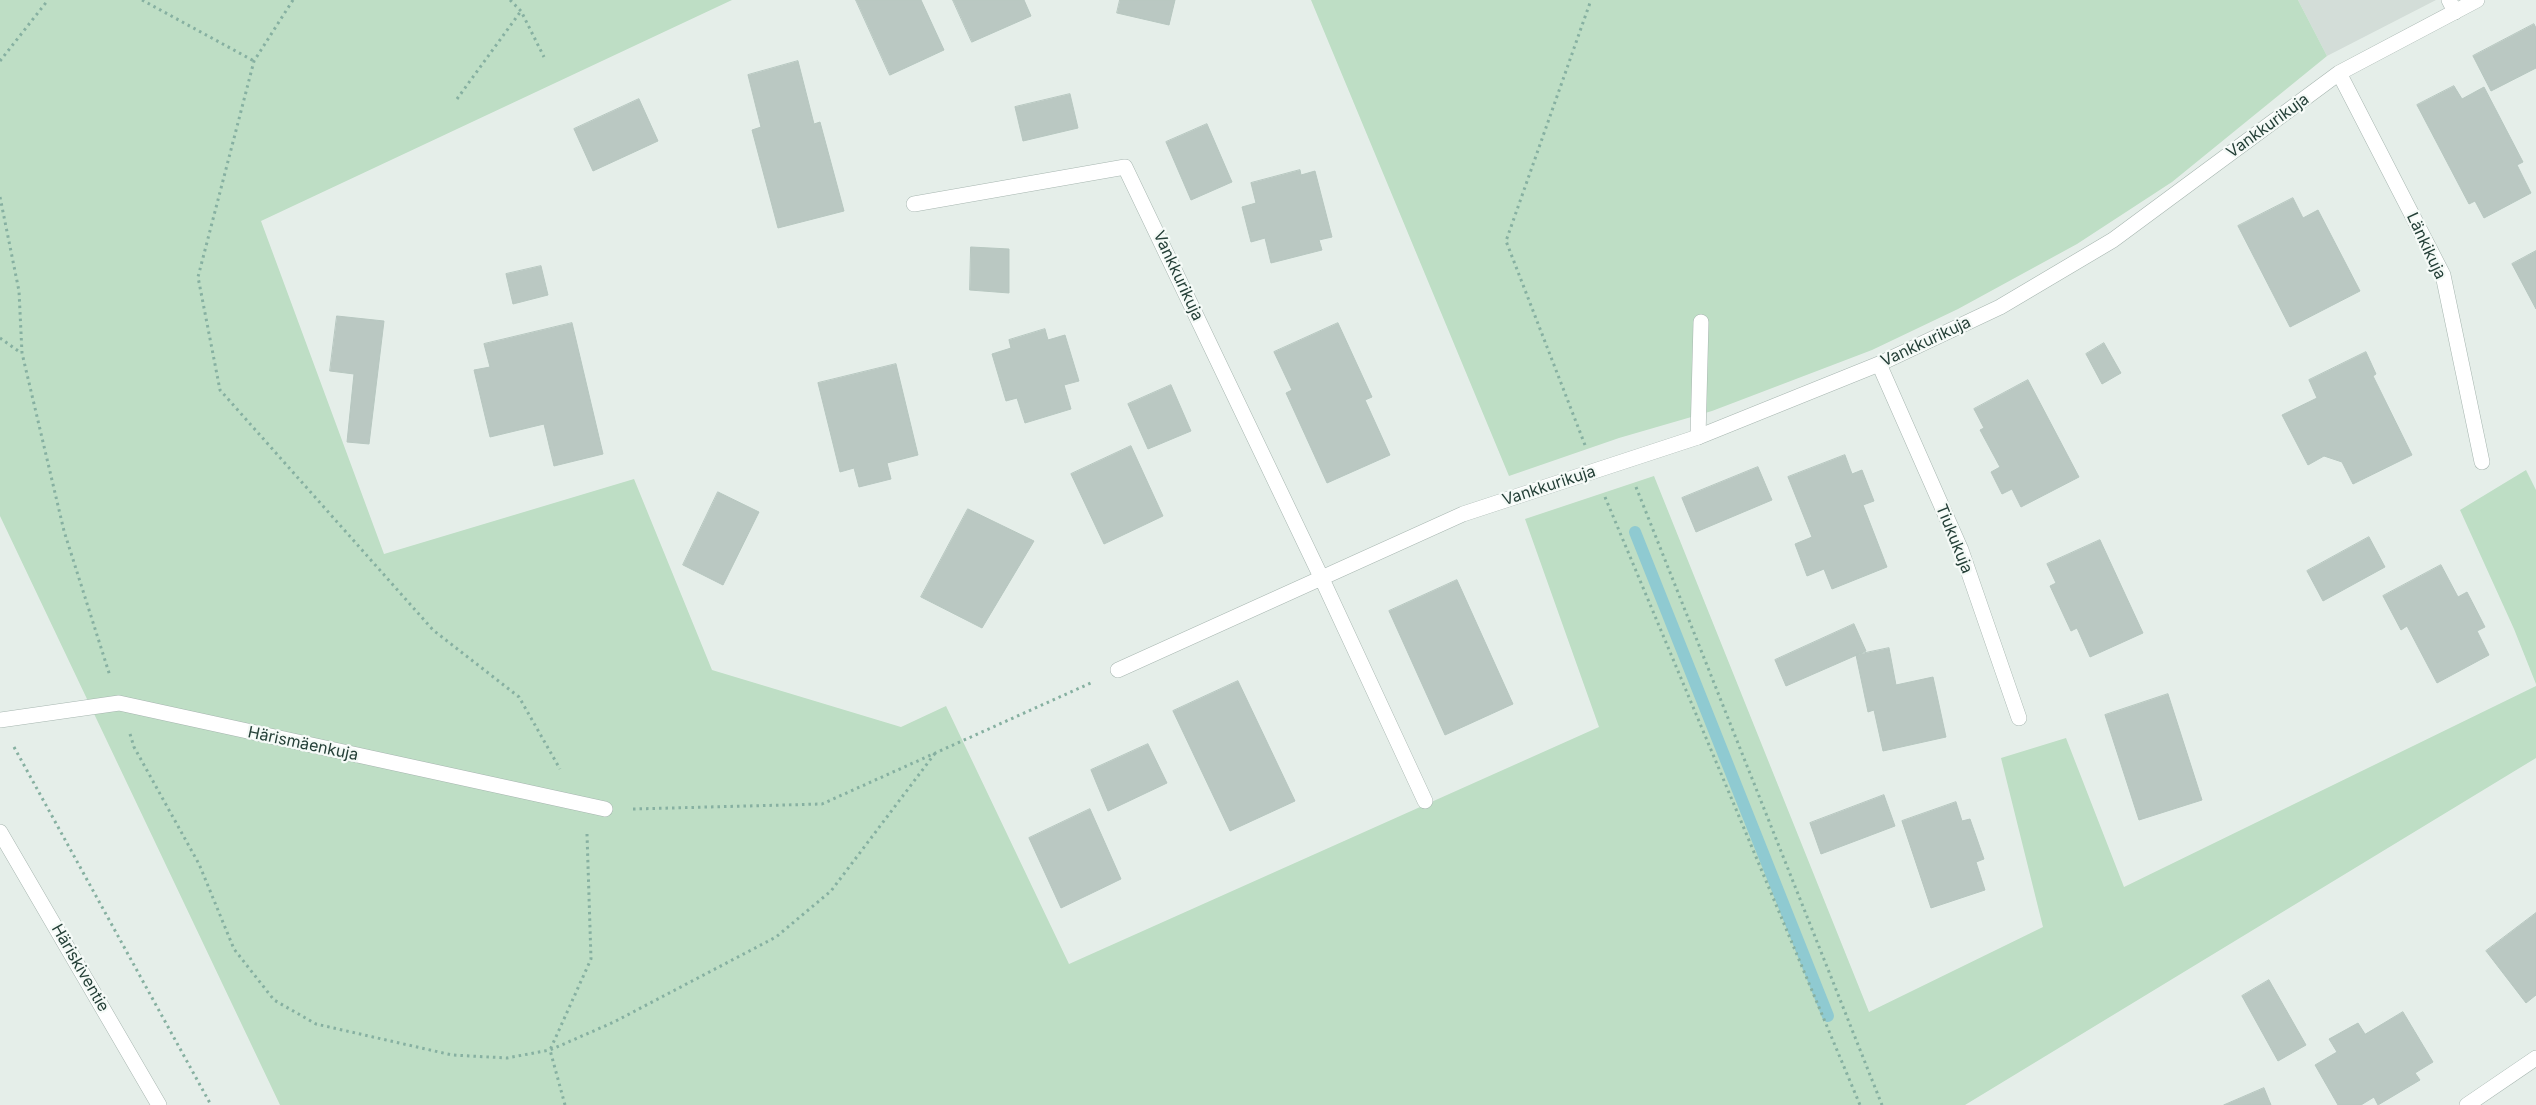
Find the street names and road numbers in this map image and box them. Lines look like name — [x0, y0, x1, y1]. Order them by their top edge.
street label: Vankkurikuja — [2223, 90, 2313, 162]
street label: Länkikuja — [2402, 210, 2450, 282]
street label: Vankkurikuja — [1149, 228, 1207, 324]
street label: Vankkurikuja — [1878, 313, 1974, 371]
street label: Vankkurikuja — [1500, 462, 1598, 510]
street label: Tiukukuja — [1931, 502, 1977, 576]
street label: Härismäenkuja — [246, 723, 360, 765]
street label: Häriskiventie — [47, 921, 113, 1015]

